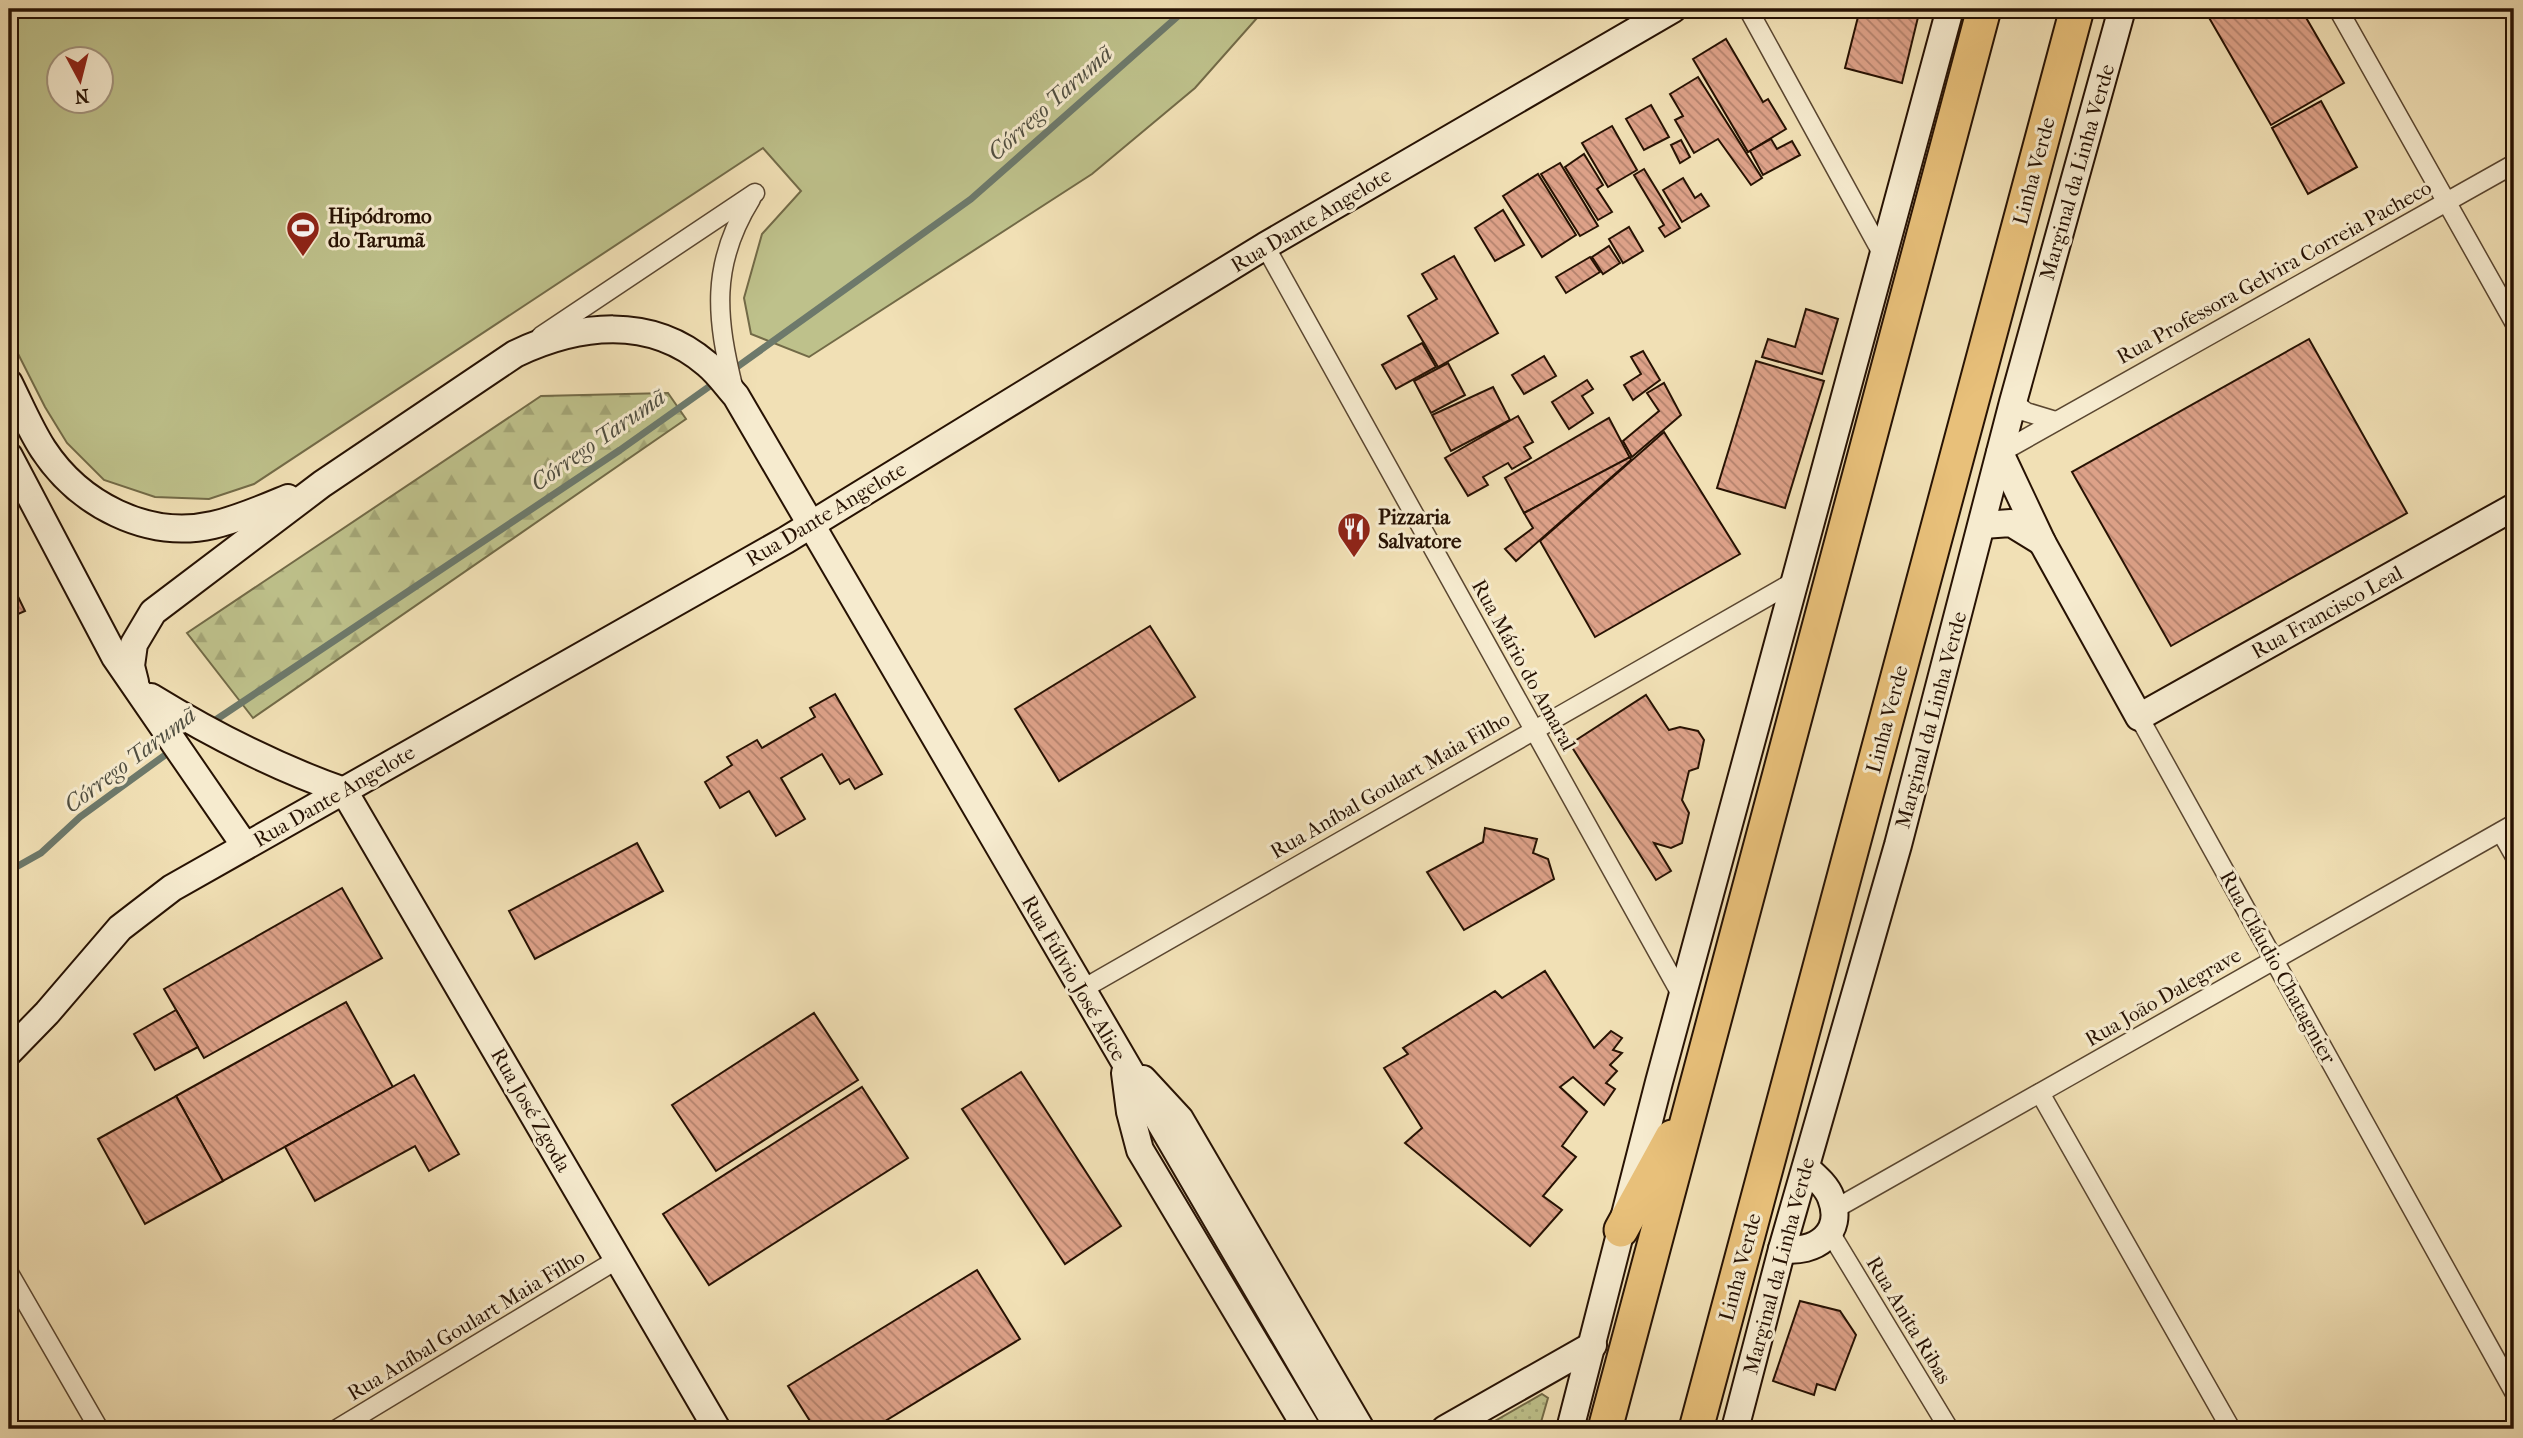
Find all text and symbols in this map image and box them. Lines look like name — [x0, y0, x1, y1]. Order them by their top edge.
water label: Córrego Tarumã — [982, 39, 1119, 166]
north arrow — [46, 46, 116, 116]
street label: Marginal da Linha Verde — [2035, 61, 2119, 283]
text: N — [73, 84, 90, 108]
street label: Linha Verde — [2008, 115, 2060, 227]
street label: Rua Dante Angelote — [1227, 163, 1395, 277]
street label: Rua Professora Gelvira Correia Pacheco — [2112, 175, 2436, 369]
place label: Hipódromo do Tarumã — [328, 204, 432, 252]
sports icon: Hipódromo do Tarumã — [284, 209, 322, 258]
water label: Córrego Tarumã — [525, 383, 671, 496]
street label: Rua Dante Angelote — [742, 457, 910, 571]
place label: Pizzaria Salvatore — [1378, 505, 1462, 553]
restaurant icon: Pizzaria Salvatore — [1335, 510, 1373, 559]
street label: Rua Francisco Leal — [2247, 560, 2407, 664]
street label: Rua Mário do Amaral — [1467, 575, 1581, 755]
street label: Marginal da Linha Verde — [1890, 609, 1972, 831]
street label: Linha Verde — [1861, 663, 1913, 775]
water label: Córrego Tarumã — [59, 701, 202, 818]
street label: Rua Aníbal Goulart Maia Filho — [1266, 706, 1514, 864]
street label: Rua Dante Angelote — [249, 740, 419, 852]
street label: Rua Cláudio Chatagnier — [2215, 866, 2341, 1068]
street label: Rua Fúlvio José Alice — [1017, 891, 1131, 1065]
street label: Rua João Dalegrave — [2081, 943, 2245, 1051]
street label: Rua José Zgoda — [486, 1044, 576, 1176]
street label: Marginal da Linha Verde — [1738, 1155, 1820, 1377]
street label: Linha Verde — [1714, 1210, 1766, 1324]
street label: Rua Aníbal Goulart Maia Filho — [343, 1245, 589, 1405]
street label: Rua Anita Ribas — [1862, 1252, 1957, 1388]

